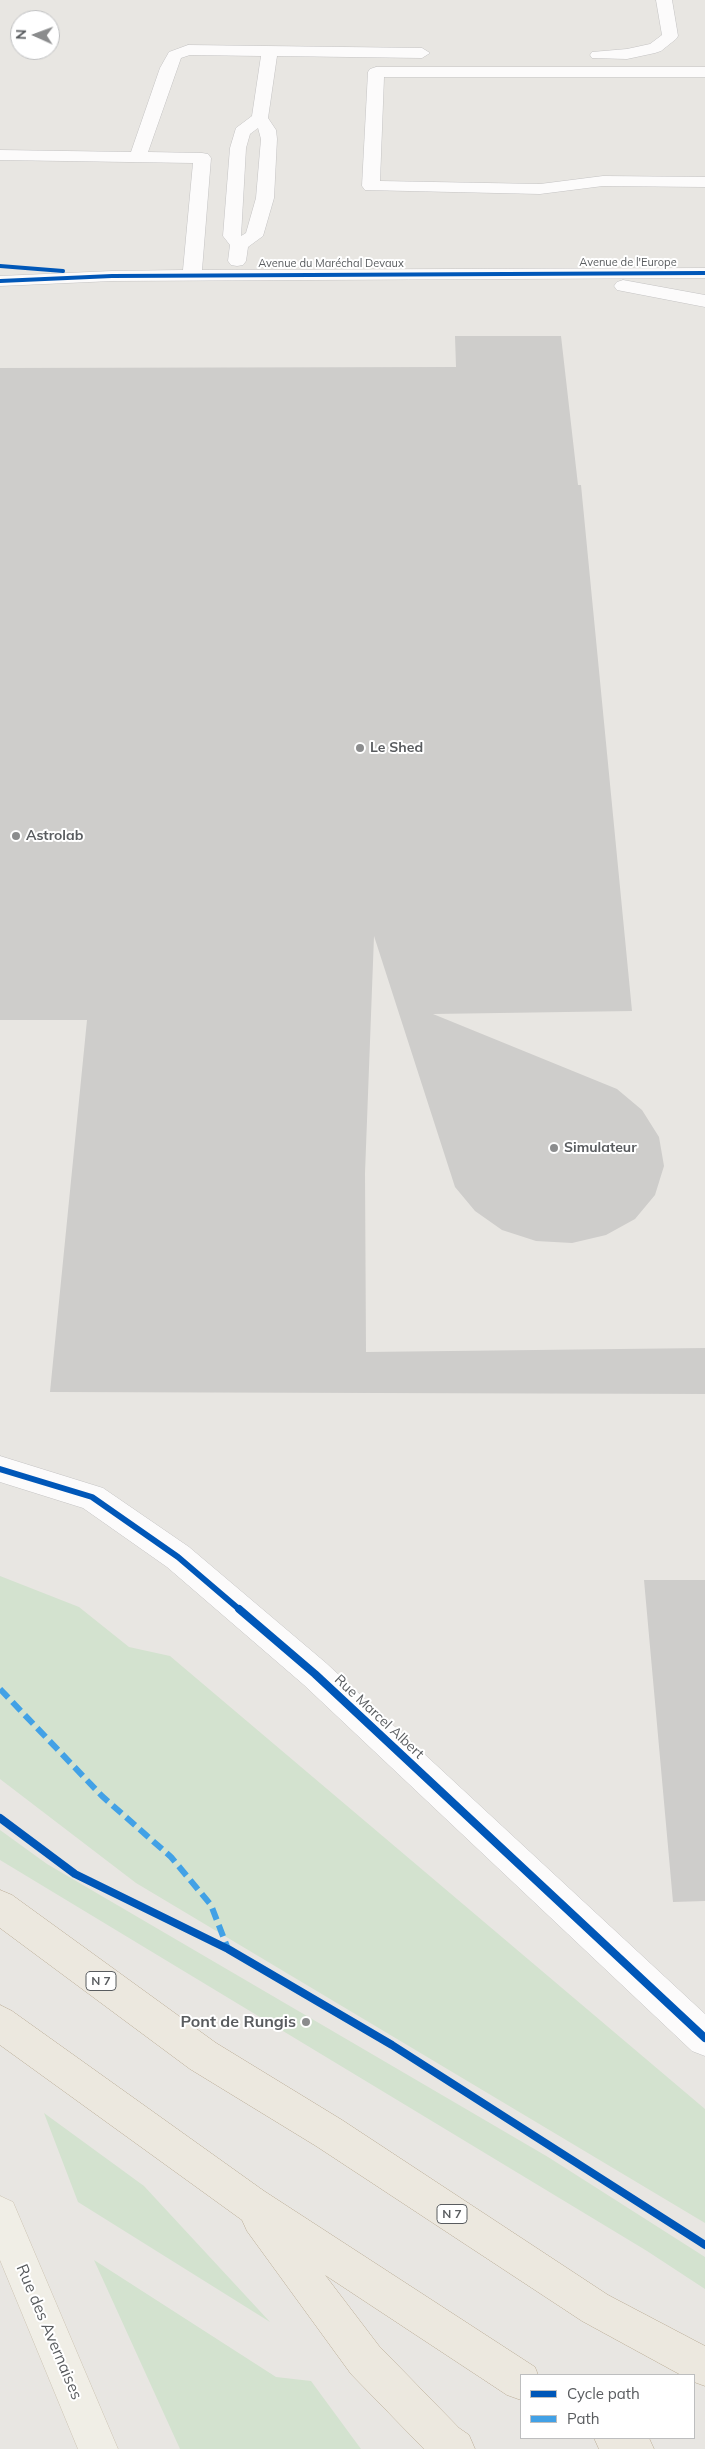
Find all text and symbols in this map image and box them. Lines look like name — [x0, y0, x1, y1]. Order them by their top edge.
north arrow — [10, 10, 60, 60]
text: N — [12, 29, 30, 40]
street label: Avenue de l'Europe — [579, 256, 677, 270]
street label: Avenue du Maréchal Devaux — [258, 257, 404, 271]
place label: Le Shed — [370, 740, 423, 756]
marker: Le Shed — [354, 742, 366, 754]
place label: Astrolab — [26, 828, 83, 844]
marker: Astrolab — [10, 830, 22, 842]
place label: Simulateur — [564, 1140, 637, 1156]
marker: Simulateur — [548, 1142, 560, 1154]
street label: Rue Marcel Albert — [331, 1671, 427, 1763]
road number: N 7 — [86, 1972, 116, 1990]
place label: Pont de Rungis — [181, 2012, 296, 2032]
marker: Pont de Rungis — [300, 2016, 312, 2028]
road number: N 7 — [437, 2204, 467, 2224]
street label: Rue des Avernaises — [12, 2261, 86, 2403]
legend — [520, 2374, 695, 2439]
text: Cycle path — [567, 2384, 640, 2403]
text: Path — [567, 2409, 599, 2428]

